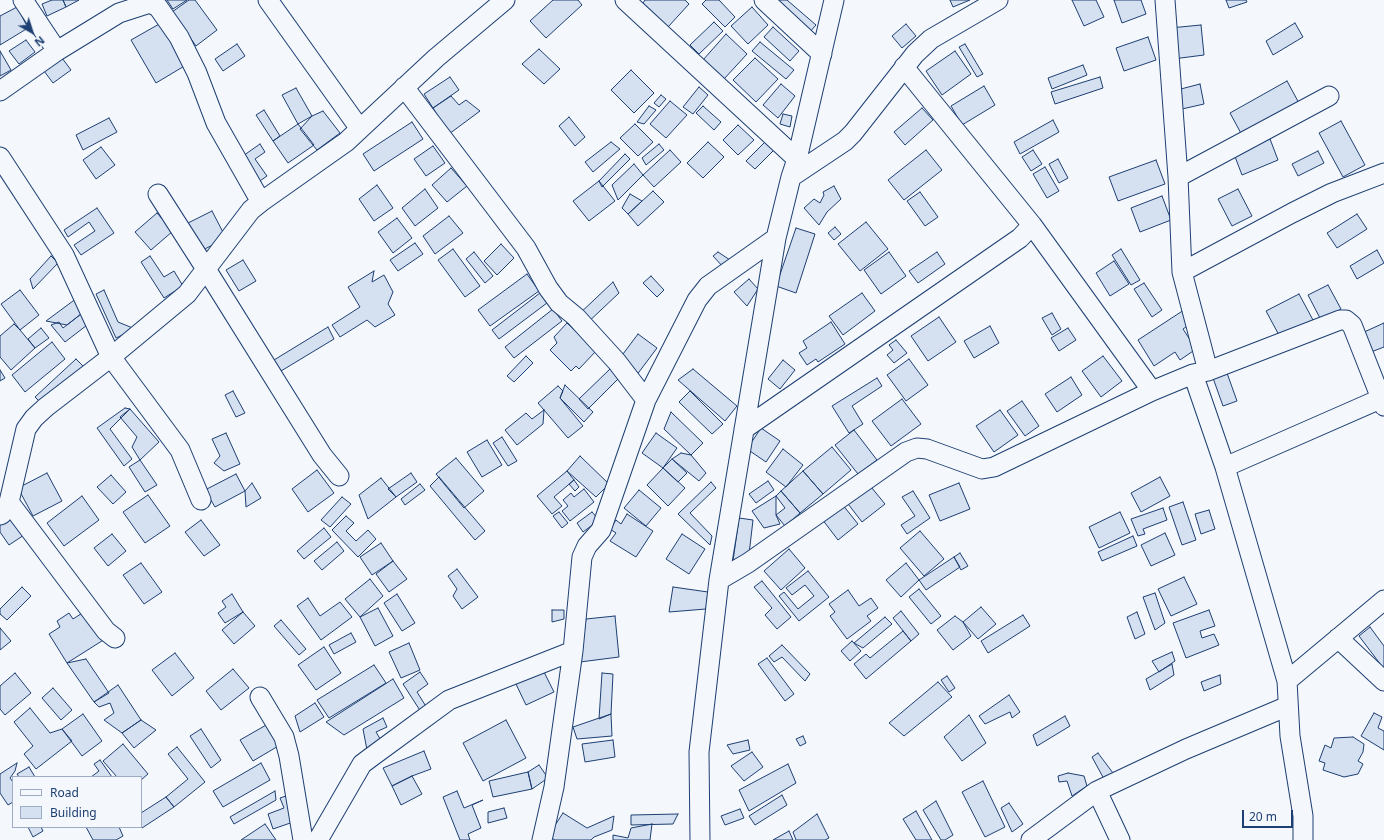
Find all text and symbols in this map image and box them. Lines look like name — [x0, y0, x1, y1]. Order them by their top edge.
north arrow — [12, 12, 52, 52]
text: N — [32, 33, 48, 50]
legend — [12, 776, 142, 828]
text: Road — [50, 784, 79, 801]
scale bar — [1244, 802, 1295, 828]
text: Building — [50, 804, 97, 821]
text: 20 m — [1249, 808, 1277, 825]

